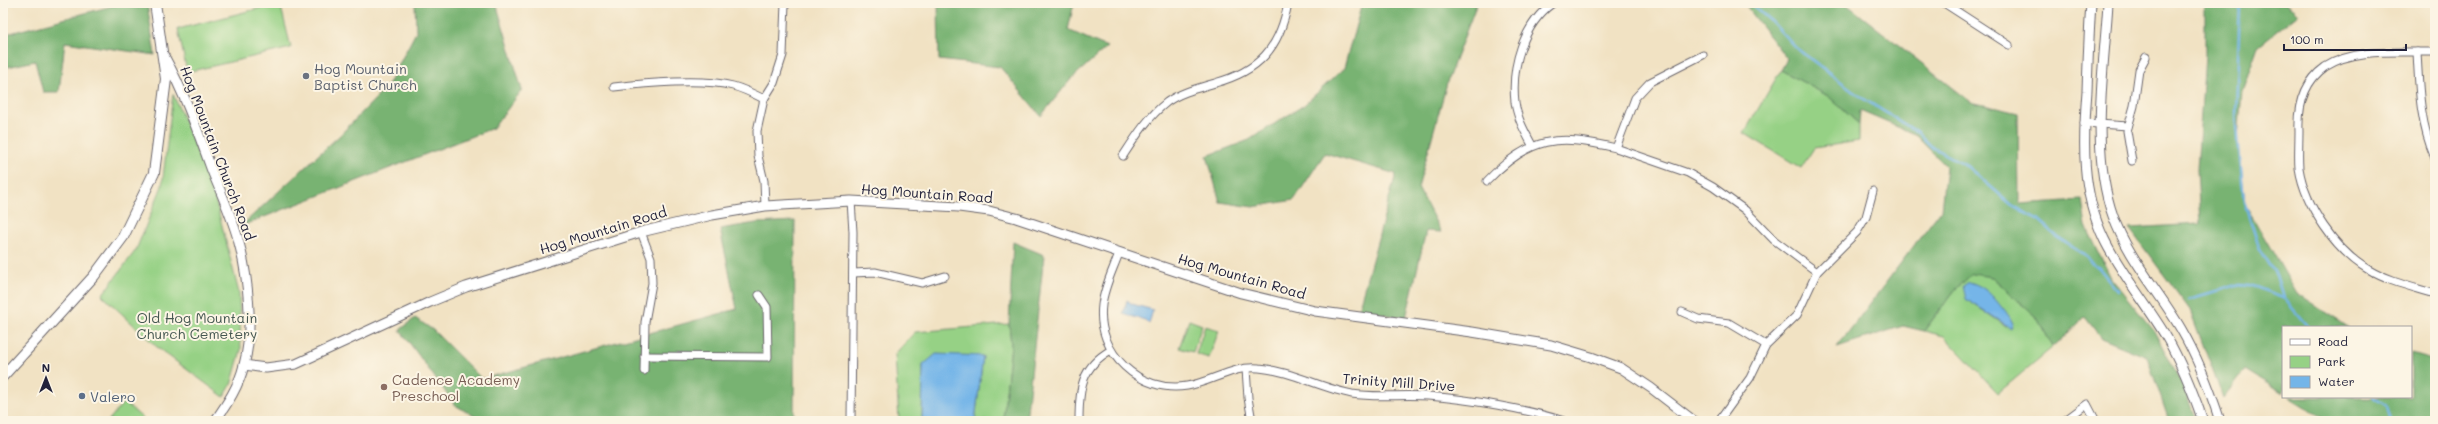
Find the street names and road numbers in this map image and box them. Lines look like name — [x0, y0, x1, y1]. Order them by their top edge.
street label: Hog Mountain Church Road — [176, 63, 260, 243]
street label: Hog Mountain Road — [860, 179, 994, 207]
street label: Hog Mountain Road — [537, 202, 669, 258]
street label: Hog Mountain Road — [1176, 249, 1308, 303]
street label: Trinity Mill Drive — [1342, 369, 1456, 395]

